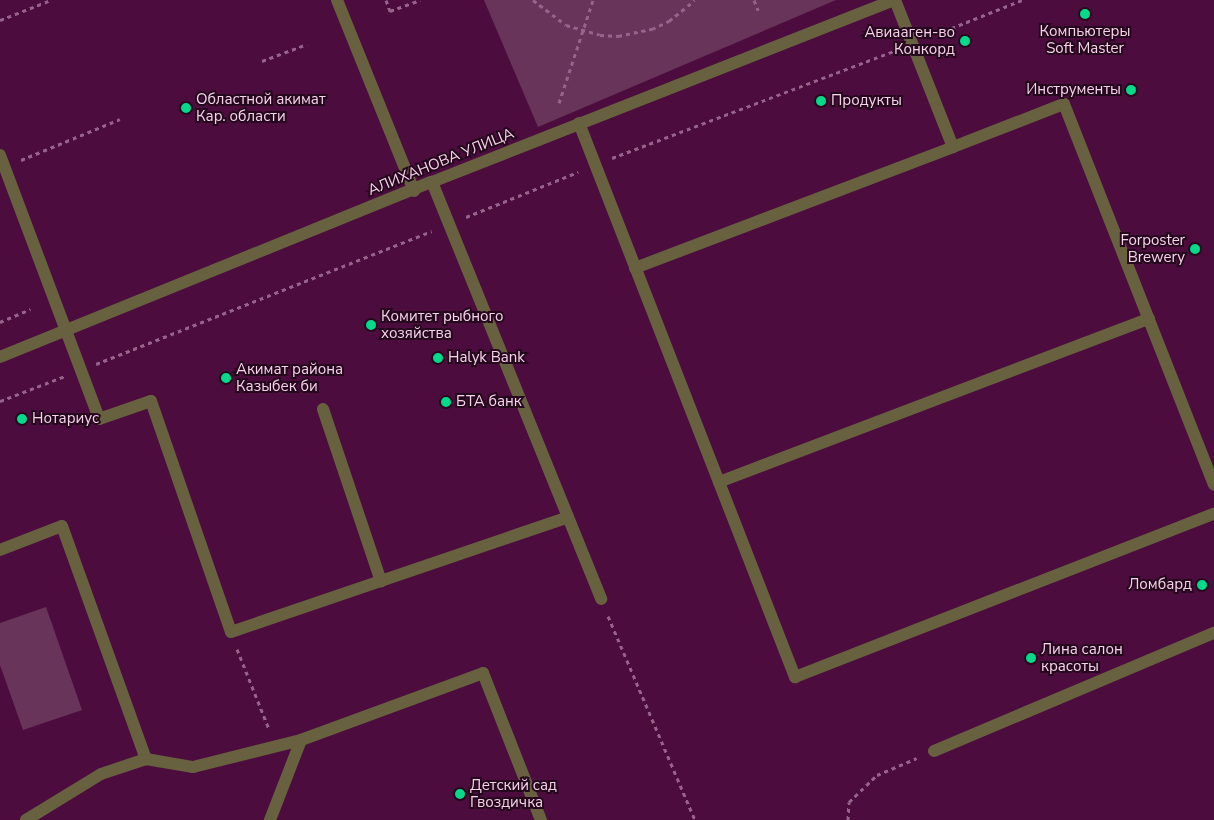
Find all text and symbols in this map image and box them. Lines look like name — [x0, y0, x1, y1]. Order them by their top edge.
marker: Компьютеры Soft Master — [1079, 8, 1091, 20]
place label: Компьютеры Soft Master — [1040, 22, 1130, 57]
place label: Авиааген-во Конкорд — [864, 23, 955, 58]
marker: Авиааген-во Конкорд — [959, 35, 971, 47]
place label: Инструменты — [1026, 81, 1121, 99]
marker: Инструменты — [1125, 84, 1137, 96]
place label: Областной акимат Кар. области — [196, 90, 326, 125]
place label: Продукты — [831, 92, 902, 110]
marker: Продукты — [815, 95, 827, 107]
marker: Областной акимат Кар. области — [180, 102, 192, 114]
street label: АЛИХАНОВА УЛИЦА — [365, 124, 517, 200]
place label: Forposter Brewery — [1121, 231, 1185, 266]
marker: Forposter Brewery — [1189, 243, 1201, 255]
place label: Комитет рыбного хозяйства — [381, 307, 504, 342]
marker: Комитет рыбного хозяйства — [365, 319, 377, 331]
place label: Halyk Bank — [448, 349, 525, 367]
marker: Halyk Bank — [432, 352, 444, 364]
place label: Акимат района Казыбек би — [236, 360, 343, 395]
marker: Акимат района Казыбек би — [220, 372, 232, 384]
place label: БТА банк — [456, 393, 522, 411]
marker: БТА банк — [440, 396, 452, 408]
place label: Нотариус — [32, 410, 99, 428]
marker: Нотариус — [16, 413, 28, 425]
place label: Ломбард — [1128, 576, 1192, 594]
marker: Ломбард — [1196, 579, 1208, 591]
place label: Лина салон красоты — [1041, 640, 1123, 675]
marker: Лина салон красоты — [1025, 652, 1037, 664]
place label: Детский сад Гвоздичка — [470, 776, 557, 811]
marker: Детский сад Гвоздичка — [454, 788, 466, 800]

